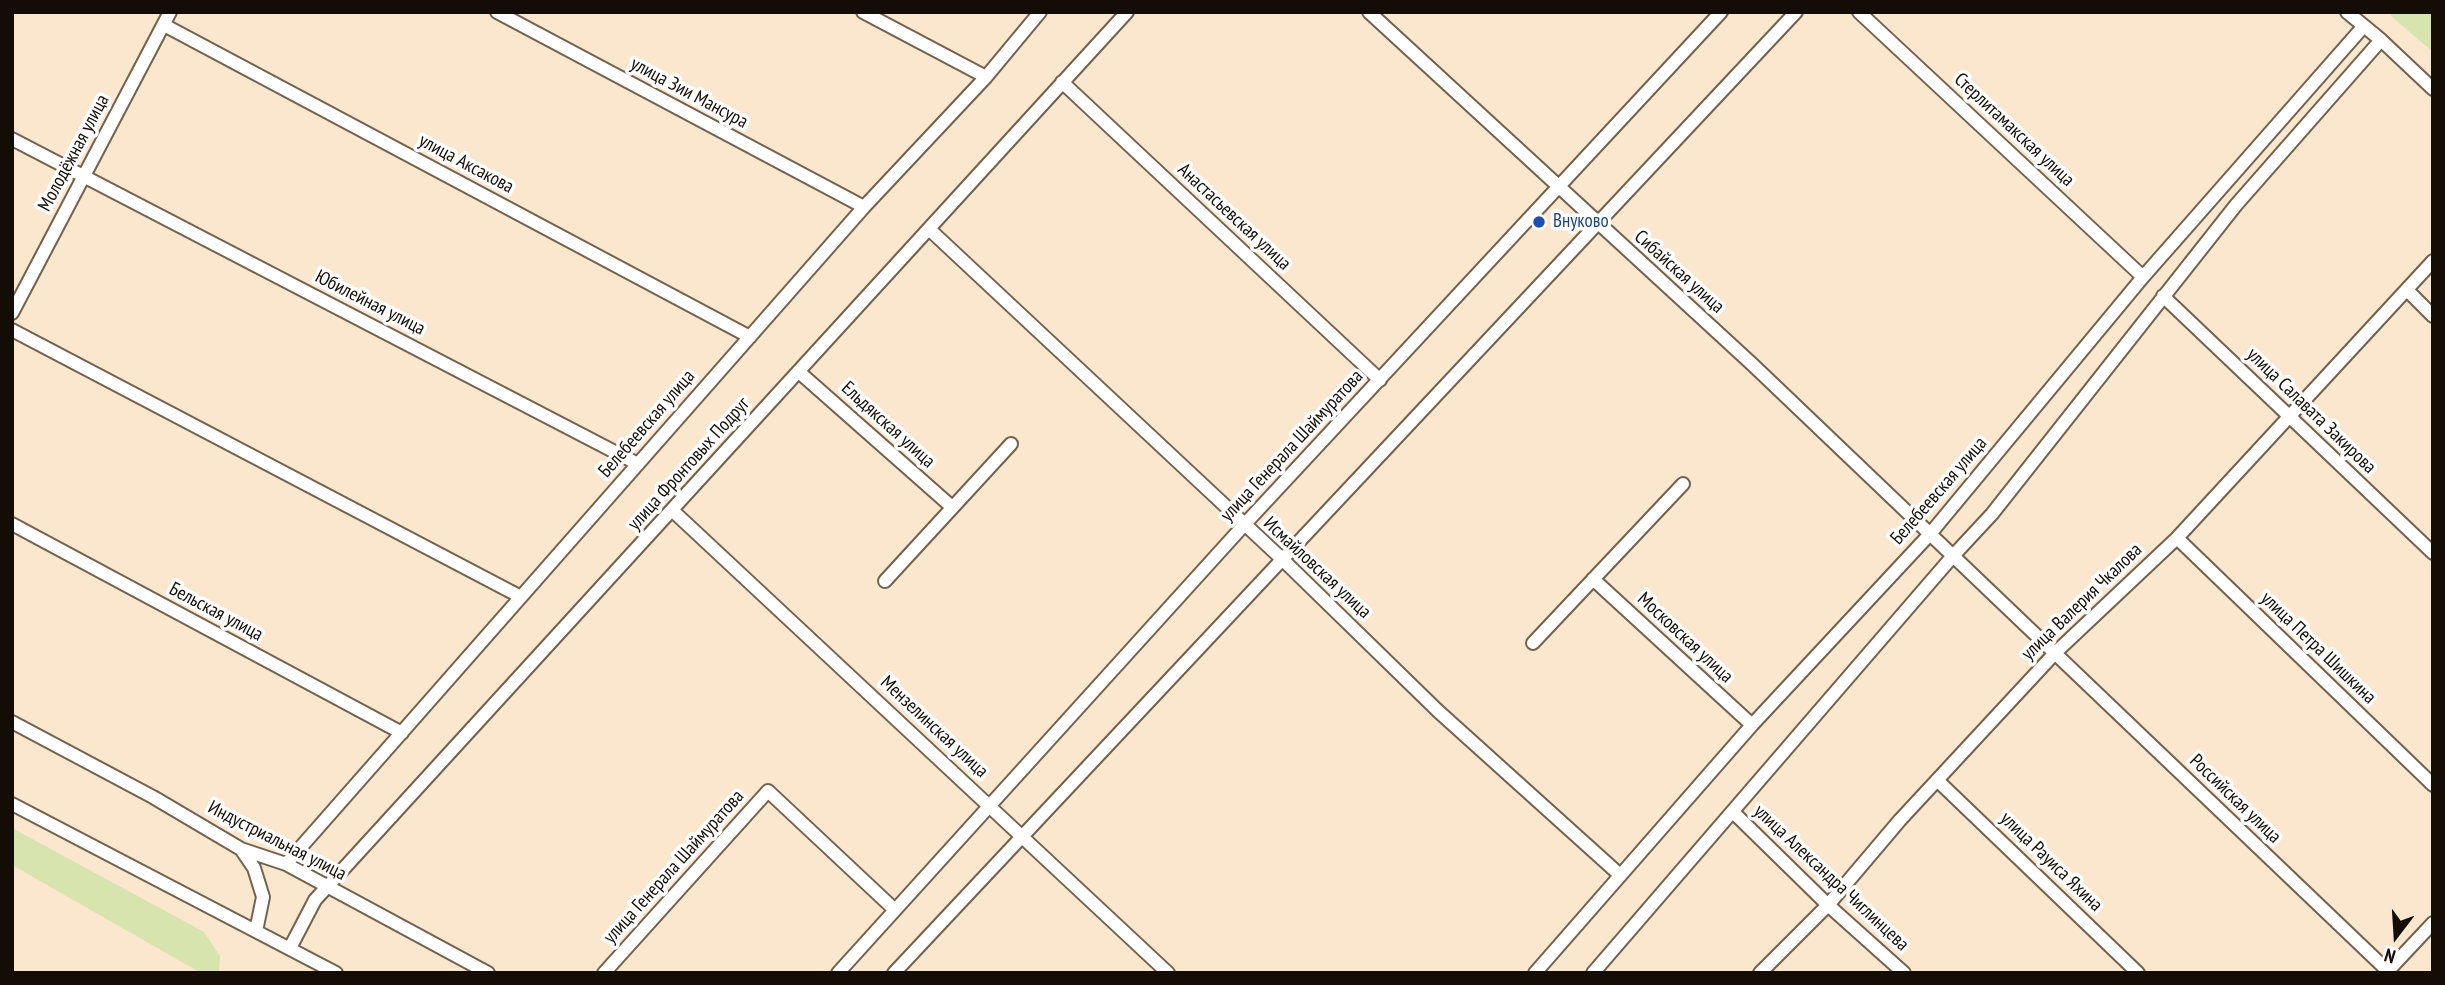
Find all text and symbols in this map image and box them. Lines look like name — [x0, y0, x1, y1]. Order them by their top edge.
street label: улица Зии Мансура — [627, 53, 751, 133]
street label: Стерлитамакская улица — [1949, 68, 2079, 192]
street label: Молодёжная улица — [34, 91, 114, 215]
street label: улица Аксакова — [415, 129, 517, 199]
street label: Анастасьевская улица — [1173, 159, 1295, 275]
place label: Внуково — [1553, 211, 1609, 233]
marker: Внуково — [1531, 214, 1547, 230]
street label: Сибайская улица — [1629, 226, 1729, 318]
street label: Юбилейная улица — [311, 266, 429, 340]
street label: улица Салавата Закирова — [2242, 343, 2380, 479]
street label: Белебеевская улица — [594, 366, 700, 482]
street label: улица Генерала Шаймуратова — [1216, 366, 1368, 526]
street label: Ельдякская улица — [837, 377, 939, 473]
street label: улица Фронтовых Подруг — [623, 393, 755, 535]
street label: Белебеевская улица — [1886, 433, 1992, 549]
street label: Исмайловская улица — [1259, 512, 1375, 624]
street label: улица Валерия Чкалова — [2017, 539, 2147, 665]
street label: Бельская улица — [165, 578, 267, 646]
street label: улица Петра Шишкина — [2256, 587, 2380, 709]
street label: Московская улица — [1633, 588, 1737, 688]
street label: Мензелинская улица — [875, 671, 993, 783]
street label: Российская улица — [2185, 750, 2285, 848]
street label: улица Генерала Шаймуратова — [599, 786, 749, 948]
street label: Индустриальная улица — [204, 796, 350, 886]
street label: улица Александра Чиглинцева — [1749, 800, 1913, 956]
street label: улица Рауиса Яхина — [1995, 807, 2107, 917]
north arrow — [2361, 901, 2431, 971]
text: N — [2381, 943, 2398, 969]

